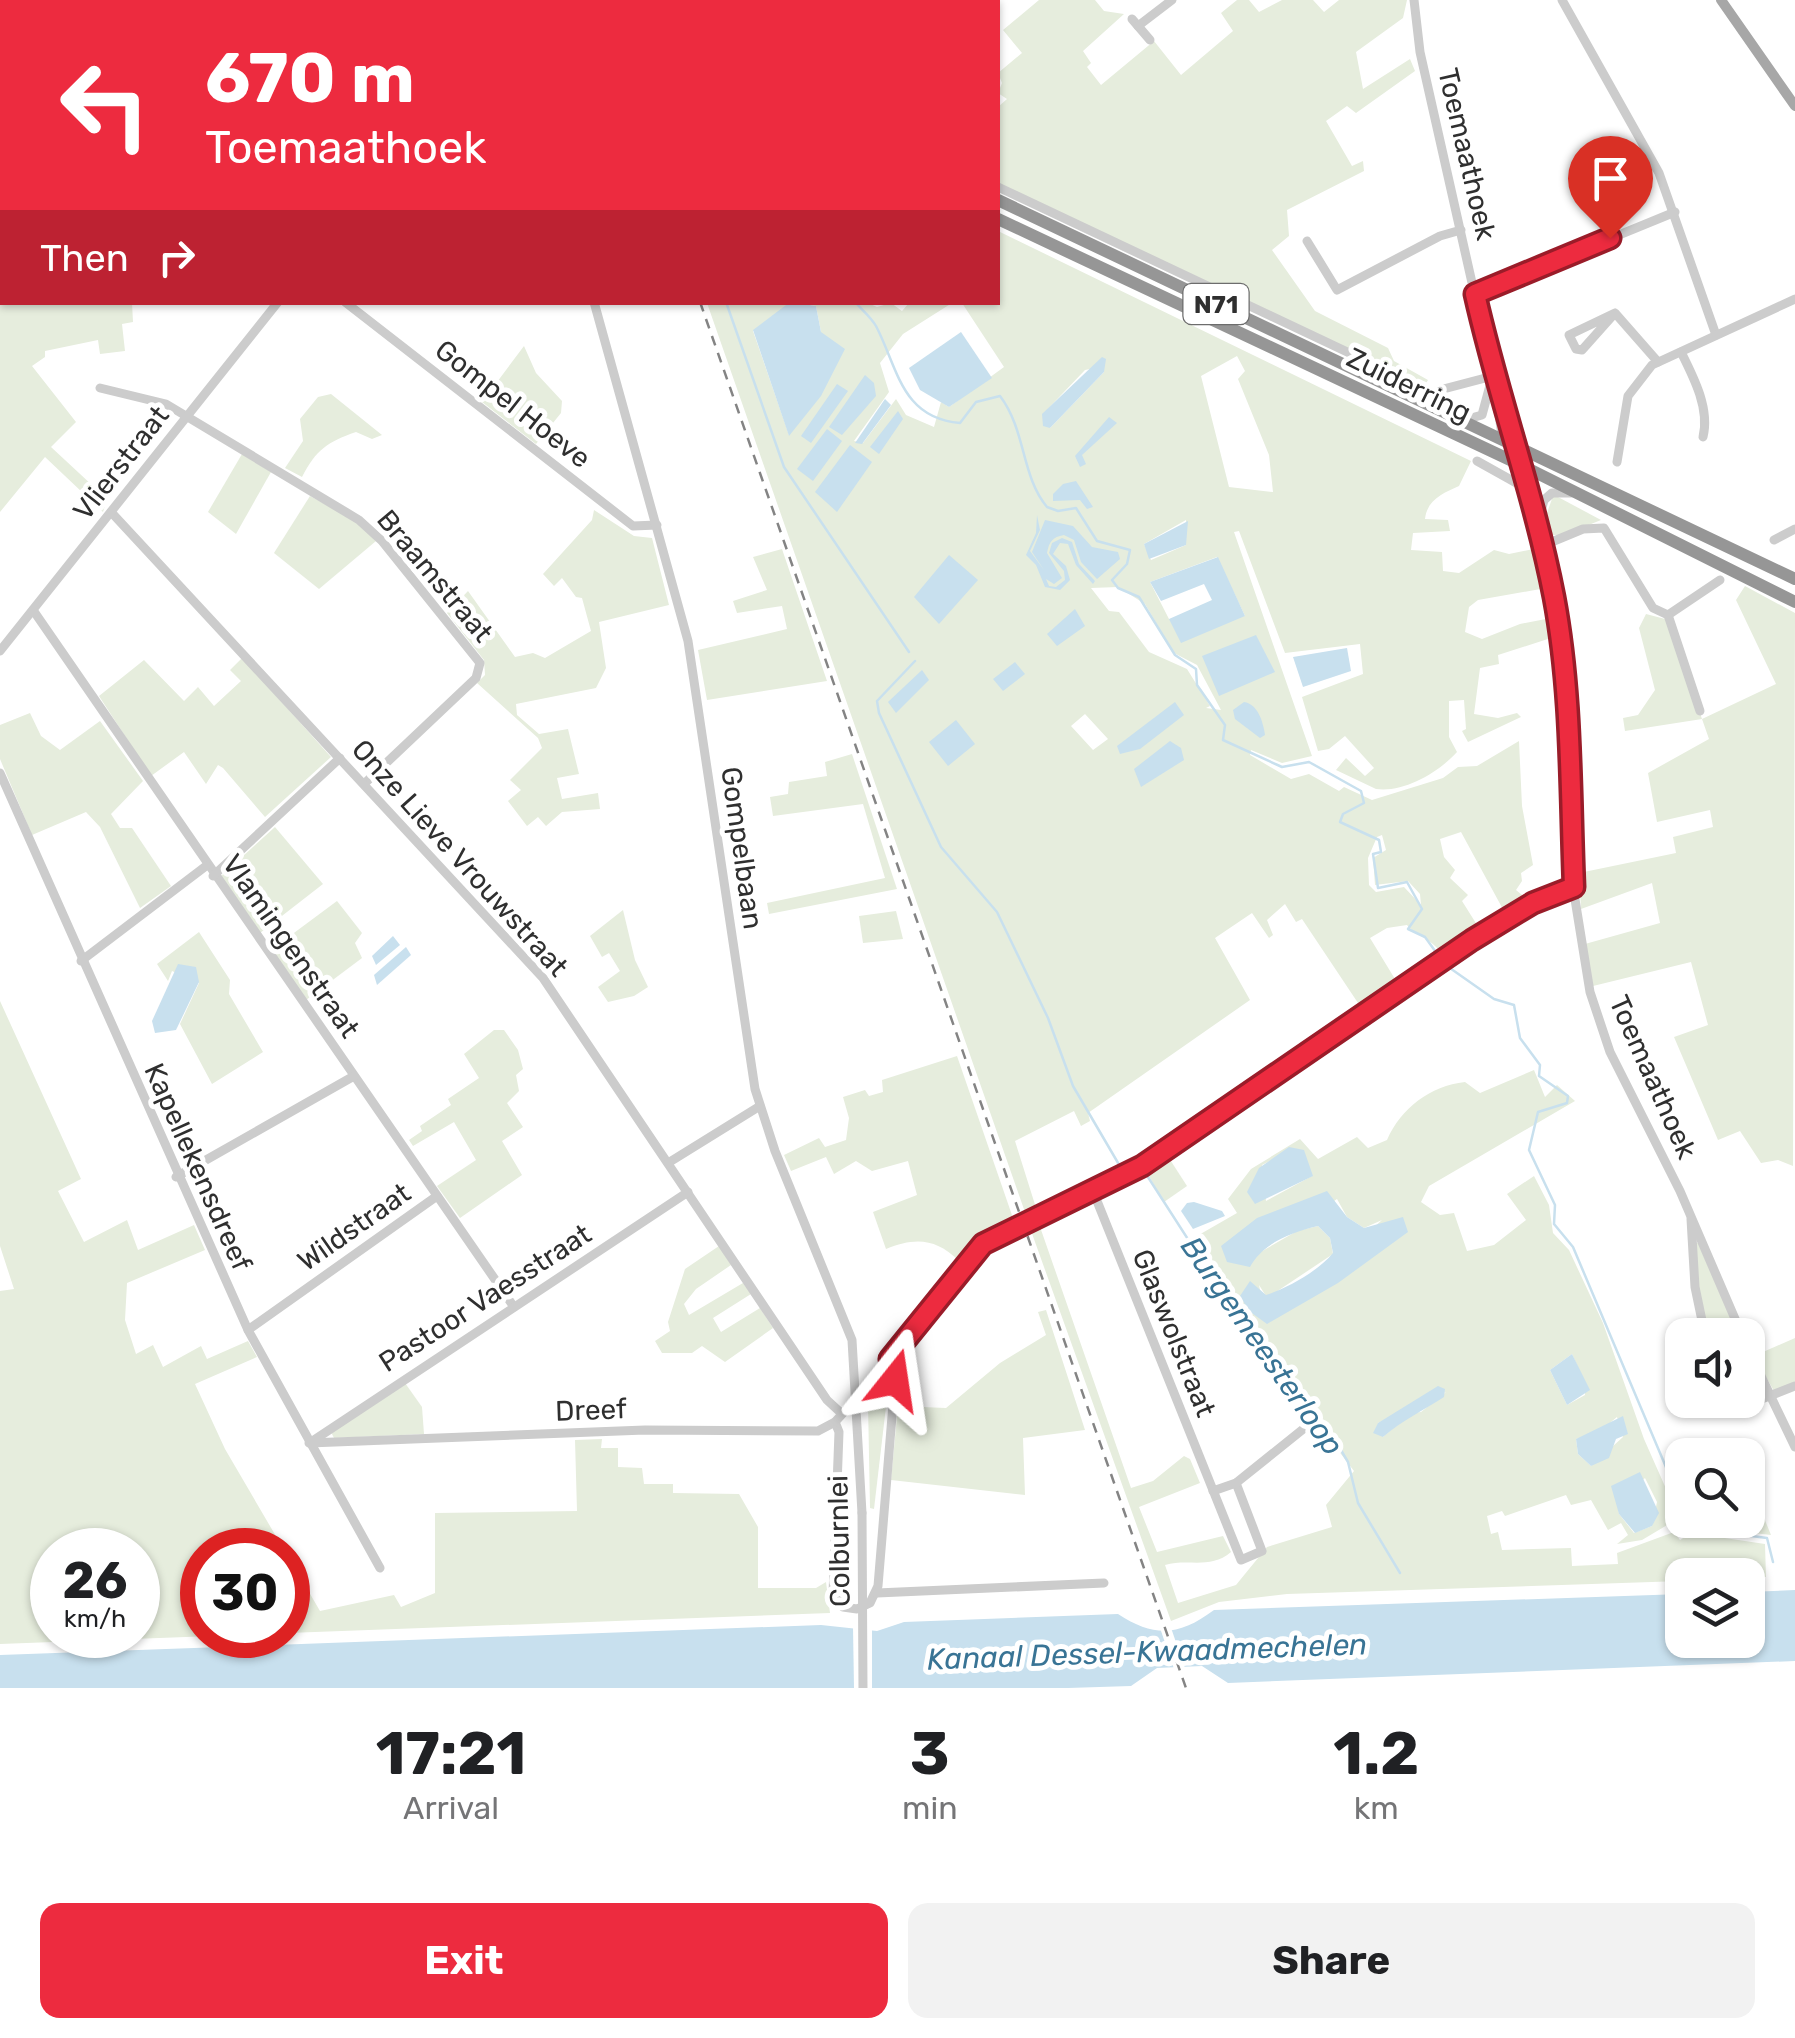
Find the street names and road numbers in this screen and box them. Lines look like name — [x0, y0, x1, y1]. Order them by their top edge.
street label: Toemaathoek — [1431, 65, 1503, 244]
road number: N71 — [1184, 284, 1248, 324]
street label: Gompel Hoeve — [429, 333, 597, 475]
street label: Zuiderring — [1342, 341, 1476, 429]
street label: Vlierstraat — [66, 399, 176, 527]
street label: Braamstraat — [370, 503, 500, 649]
street label: Onze Lieve Vrouwstraat — [345, 733, 575, 983]
street label: Gompelbaan — [714, 765, 770, 931]
street label: Vlamingenstraat — [216, 848, 366, 1044]
street label: Toemaathoek — [1602, 990, 1704, 1164]
street label: Kapellekensdreef — [137, 1058, 259, 1276]
street label: Wildstraat — [291, 1176, 417, 1278]
street label: Pastoor Vaesstraat — [373, 1217, 597, 1379]
street label: Glaswolstraat — [1125, 1245, 1223, 1422]
street label: Dreef — [555, 1392, 628, 1428]
street label: Colburnlei — [821, 1475, 857, 1607]

